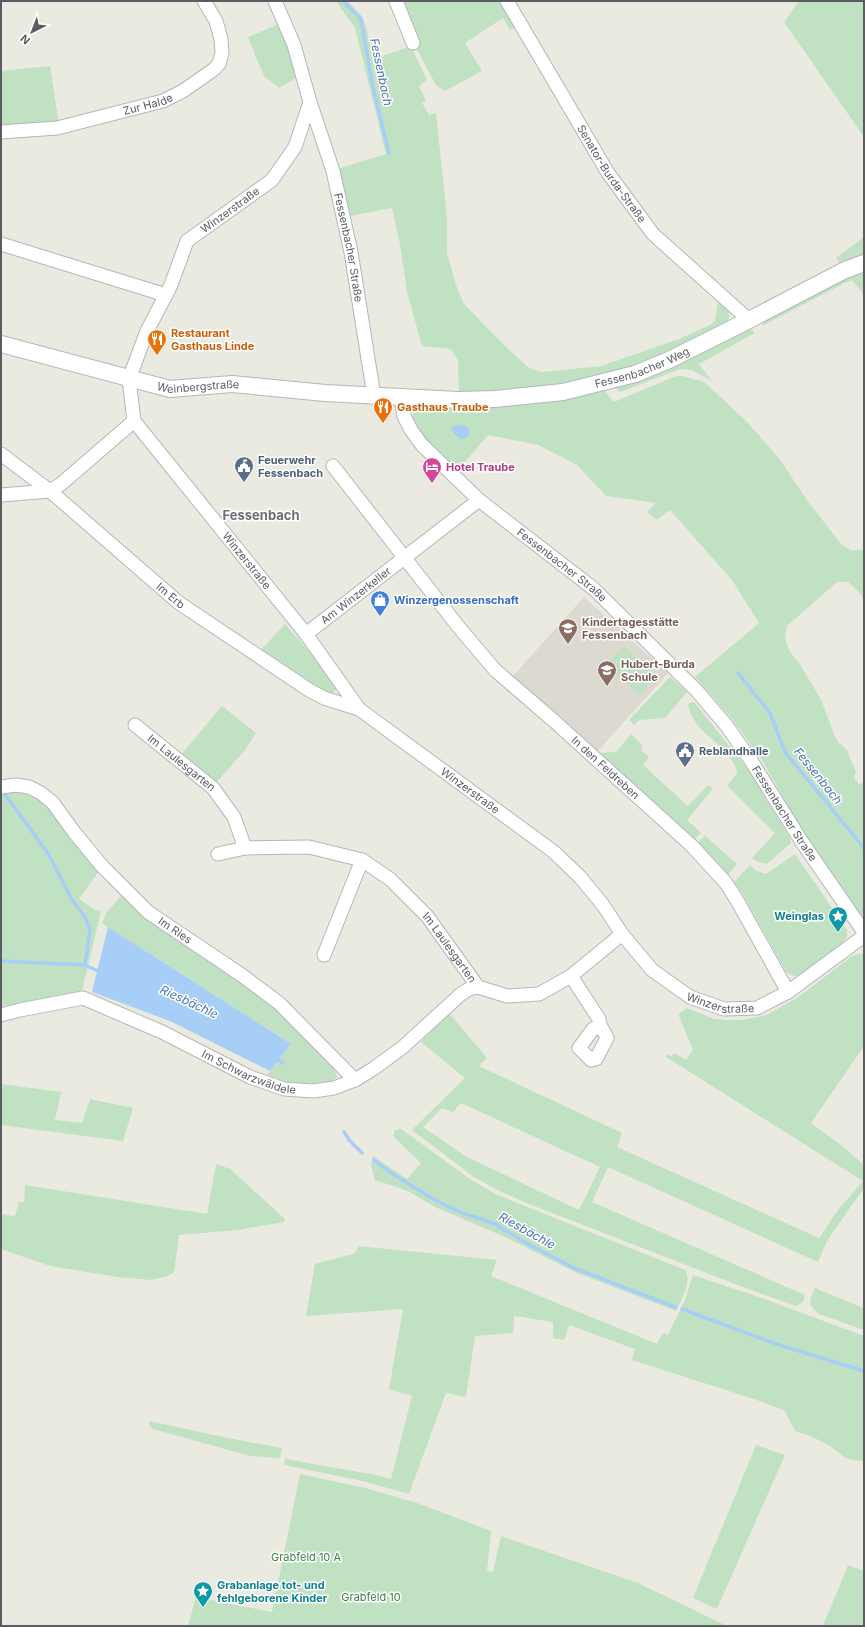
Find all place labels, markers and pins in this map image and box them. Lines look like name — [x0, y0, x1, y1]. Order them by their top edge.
place label: Restaurant Gasthaus Linde — [171, 326, 255, 353]
restaurant icon: Restaurant Gasthaus Linde — [146, 328, 168, 356]
restaurant icon: Gasthaus Traube — [372, 396, 394, 424]
place label: Gasthaus Traube — [397, 400, 489, 414]
place label: Feuerwehr Fessenbach — [258, 453, 323, 480]
public building icon: Feuerwehr Fessenbach — [233, 455, 255, 483]
hotel icon: Hotel Traube — [421, 456, 443, 484]
place label: Hotel Traube — [446, 460, 515, 474]
shop icon: Winzergenossenschaft — [369, 589, 391, 617]
place label: Winzergenossenschaft — [394, 593, 519, 607]
place label: Kindertagesstätte Fessenbach — [582, 615, 679, 642]
school or university icon: Kindertagesstätte Fessenbach — [557, 617, 579, 645]
place label: Hubert-Burda Schule — [621, 657, 695, 684]
school or university icon: Hubert-Burda Schule — [596, 659, 618, 687]
public building icon: Reblandhalle — [674, 740, 696, 768]
place label: Reblandhalle — [699, 744, 769, 758]
place icon: Weinglas — [827, 905, 849, 933]
place label: Weinglas — [774, 909, 824, 923]
place label: Grabanlage tot- und fehlgeborene Kinder — [217, 1578, 328, 1605]
place icon: Grabanlage tot- und fehlgeborene Kinder — [192, 1580, 214, 1608]

